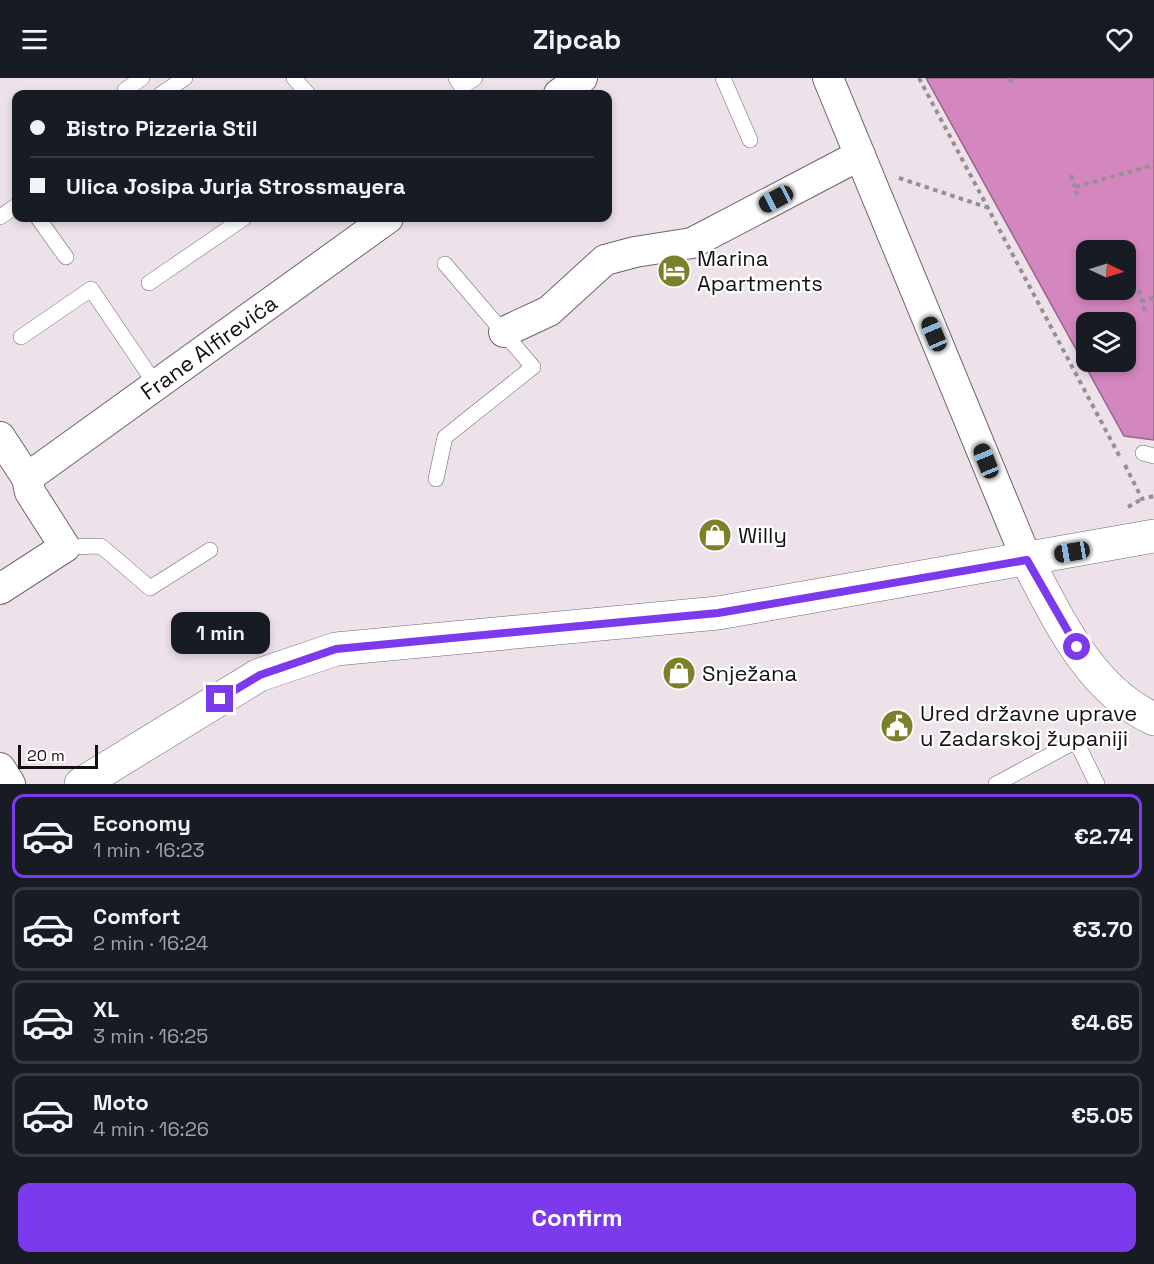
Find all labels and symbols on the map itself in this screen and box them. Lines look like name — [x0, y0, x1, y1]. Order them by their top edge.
car — [756, 183, 796, 215]
north arrow — [1076, 240, 1136, 300]
place label: Marina Apartments — [697, 244, 823, 297]
hotel icon: Marina Apartments — [656, 253, 692, 289]
street label: Frane Alfirevića — [135, 288, 283, 406]
car — [919, 314, 949, 354]
car — [971, 441, 1001, 481]
shop icon: Willy — [697, 517, 733, 553]
place label: Willy — [738, 521, 787, 549]
car — [1053, 540, 1091, 564]
callout: 1 min — [170, 612, 270, 654]
route start — [1063, 633, 1090, 660]
shop icon: Snježana — [661, 655, 697, 691]
place label: Snježana — [702, 659, 798, 687]
route end — [206, 685, 233, 712]
place label: Ured državne uprave u Zadarskoj županiji — [920, 699, 1137, 752]
public building icon: Ured državne uprave u Zadarskoj županiji — [879, 708, 915, 744]
scale bar — [18, 742, 98, 770]

